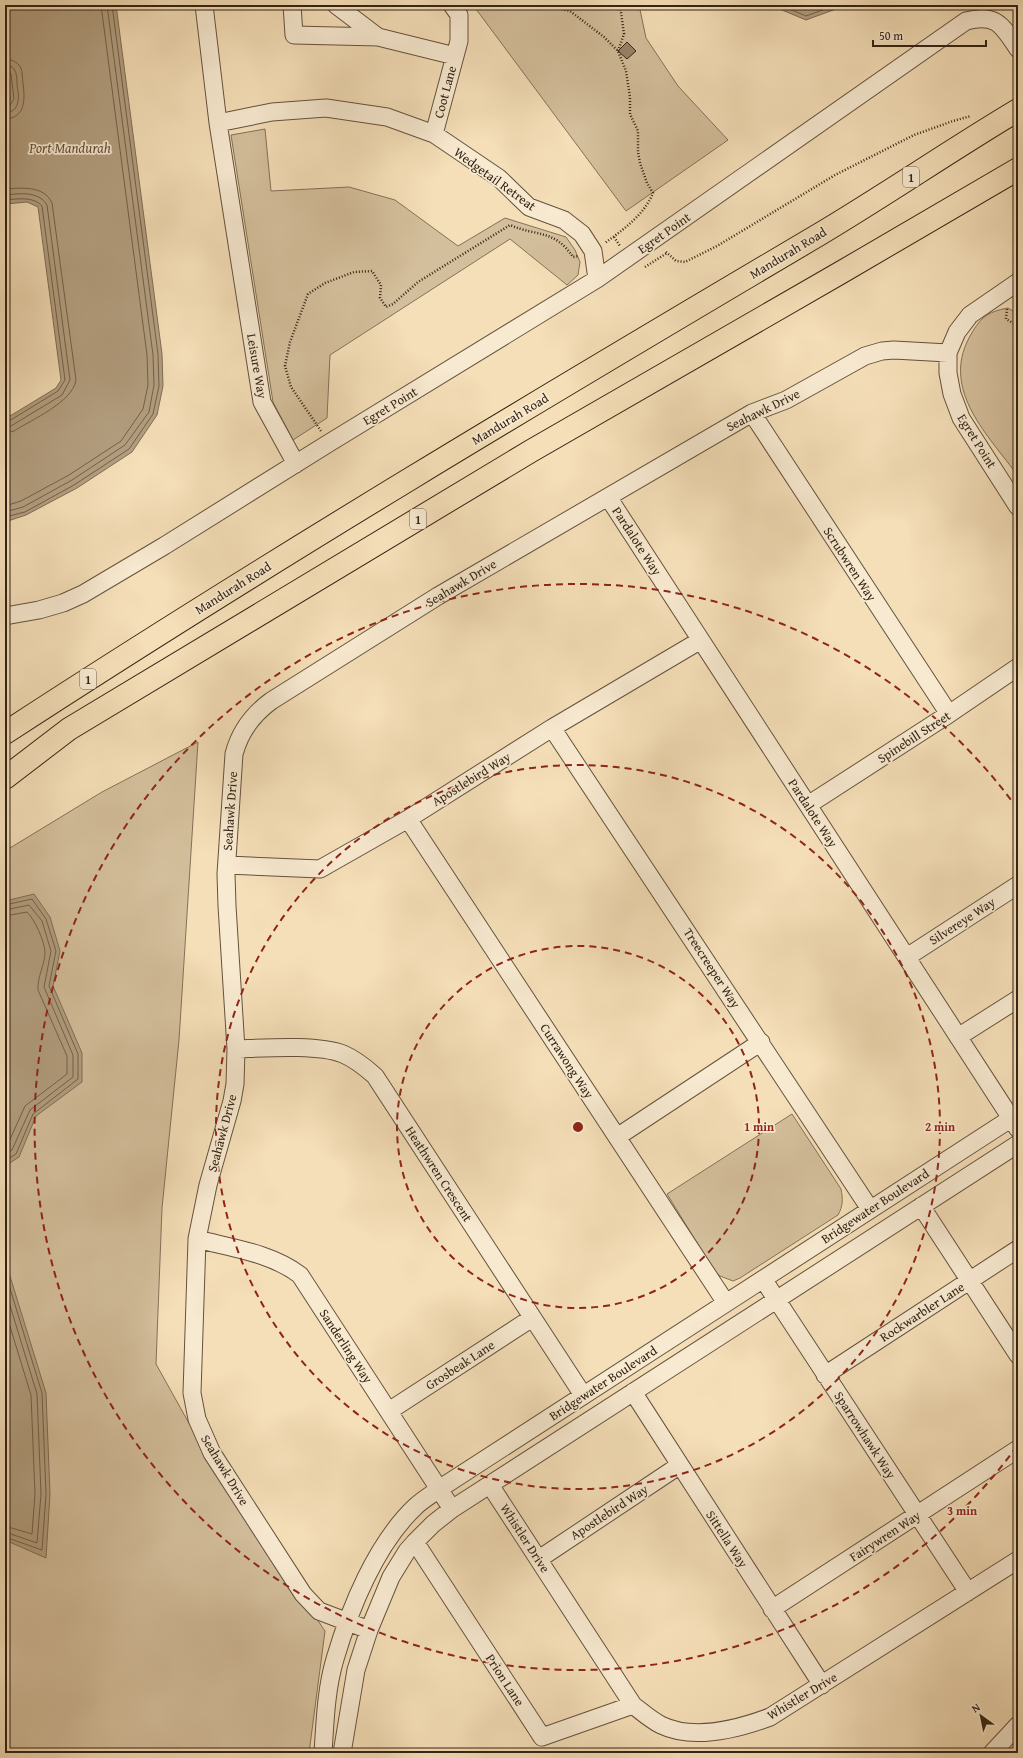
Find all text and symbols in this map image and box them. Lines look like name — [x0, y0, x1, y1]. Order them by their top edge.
scale bar — [873, 22, 986, 48]
text: 50 m — [879, 27, 903, 44]
street label: Coot Lane — [429, 64, 461, 120]
water label: Port Mandurah — [28, 138, 111, 158]
street label: Wedgetail Retreat — [450, 143, 540, 215]
road number: 1 — [903, 167, 919, 187]
street label: Egret Point — [634, 208, 695, 258]
street label: Mandurah Road — [746, 222, 830, 283]
street label: Leisure Way — [242, 332, 272, 400]
street label: Egret Point — [359, 382, 421, 430]
street label: Seahawk Drive — [723, 384, 803, 436]
street label: Mandurah Road — [468, 388, 552, 449]
street label: Egret Point — [953, 410, 1001, 472]
street label: Pardalote Way — [608, 503, 667, 580]
road number: 1 — [410, 509, 426, 529]
street label: Scrubwren Way — [819, 523, 881, 605]
street label: Seahawk Drive — [422, 554, 500, 612]
street label: Mandurah Road — [191, 557, 275, 619]
road number: 1 — [80, 669, 96, 689]
street label: Spinebill Street — [874, 706, 955, 768]
street label: Apostlebird Way — [428, 747, 514, 811]
street label: Seahawk Drive — [218, 771, 242, 851]
street label: Pardalote Way — [784, 775, 843, 852]
street label: Silvereye Way — [925, 892, 999, 950]
street label: Treecreeper Way — [679, 924, 745, 1012]
street label: Currawong Way — [536, 1020, 599, 1103]
street label: Seahawk Drive — [203, 1092, 241, 1174]
text: 1 min — [744, 1118, 774, 1135]
text: 2 min — [925, 1118, 955, 1135]
centre of rings — [571, 1120, 585, 1134]
street label: Heathwren Crescent — [401, 1122, 477, 1226]
street label: Bridgewater Boulevard — [817, 1164, 933, 1248]
street label: Rockwarbler Lane — [876, 1278, 968, 1346]
street label: Sanderling Way — [315, 1305, 377, 1387]
street label: Grosbeak Lane — [422, 1336, 498, 1394]
street label: Bridgewater Boulevard — [545, 1341, 661, 1425]
street label: Sparrowhawk Way — [830, 1388, 901, 1483]
street label: Seahawk Drive — [196, 1431, 254, 1509]
street label: Apostlebird Way — [566, 1479, 652, 1544]
street label: Whistler Drive — [496, 1500, 554, 1576]
text: 3 min — [947, 1502, 977, 1519]
street label: Fairywren Way — [846, 1506, 925, 1566]
street label: Sittella Way — [701, 1507, 753, 1572]
street label: Prion Lane — [481, 1650, 529, 1710]
street label: Whistler Drive — [763, 1668, 841, 1724]
north arrow — [961, 1696, 1001, 1736]
text: N — [968, 1699, 984, 1716]

